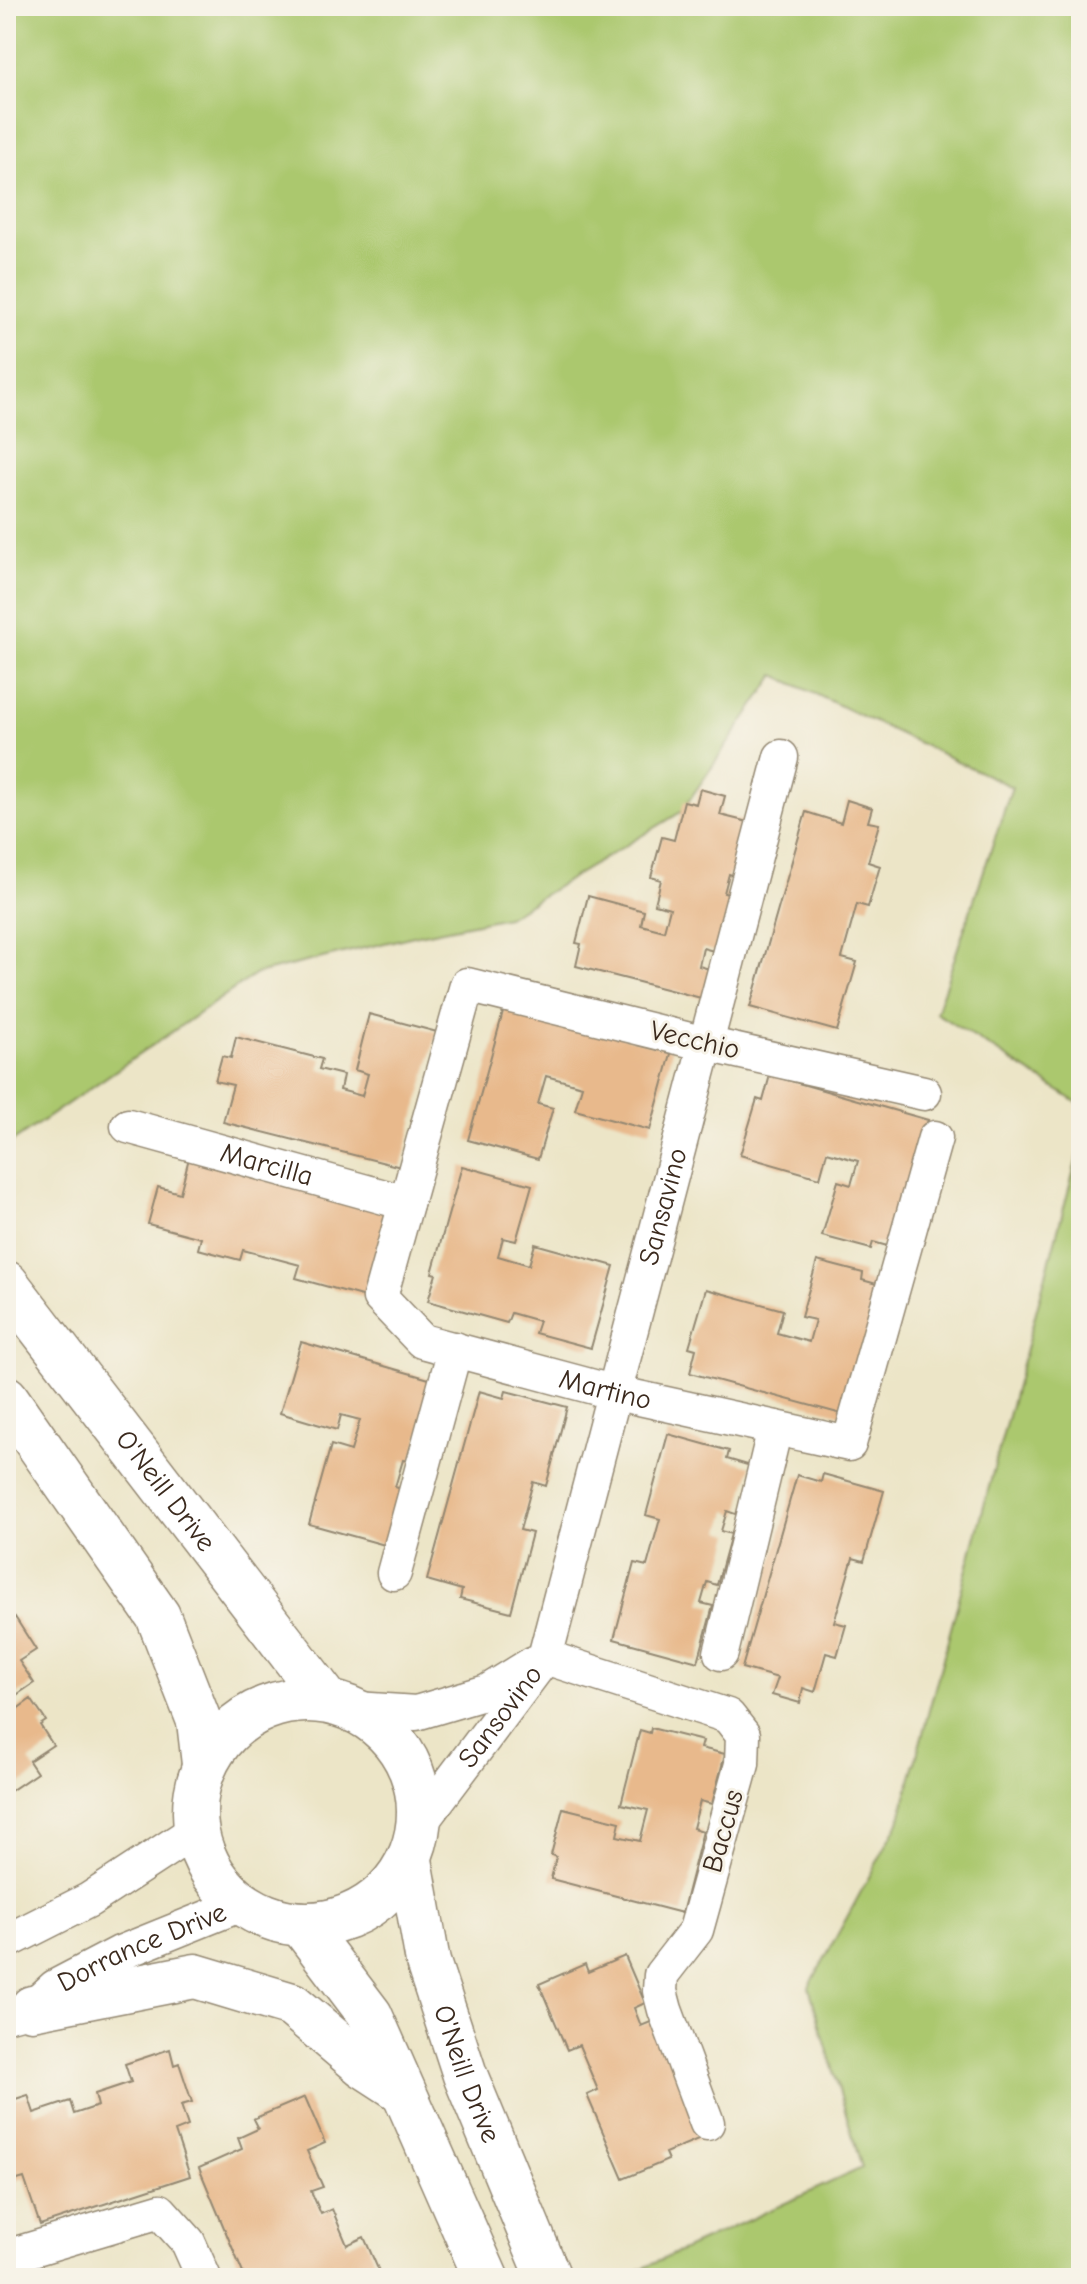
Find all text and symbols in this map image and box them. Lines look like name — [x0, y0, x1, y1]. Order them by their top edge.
street label: Vecchio — [647, 1014, 743, 1066]
street label: Marcilla — [217, 1136, 317, 1193]
street label: Sansavino — [632, 1145, 694, 1269]
street label: Martino — [556, 1363, 654, 1416]
street label: O'Neill Drive — [109, 1424, 222, 1558]
street label: Sansovino — [452, 1659, 549, 1774]
street label: Baccus — [696, 1786, 750, 1876]
street label: Dorrance Drive — [52, 1896, 231, 1999]
street label: O'Neill Drive — [427, 2001, 507, 2147]

